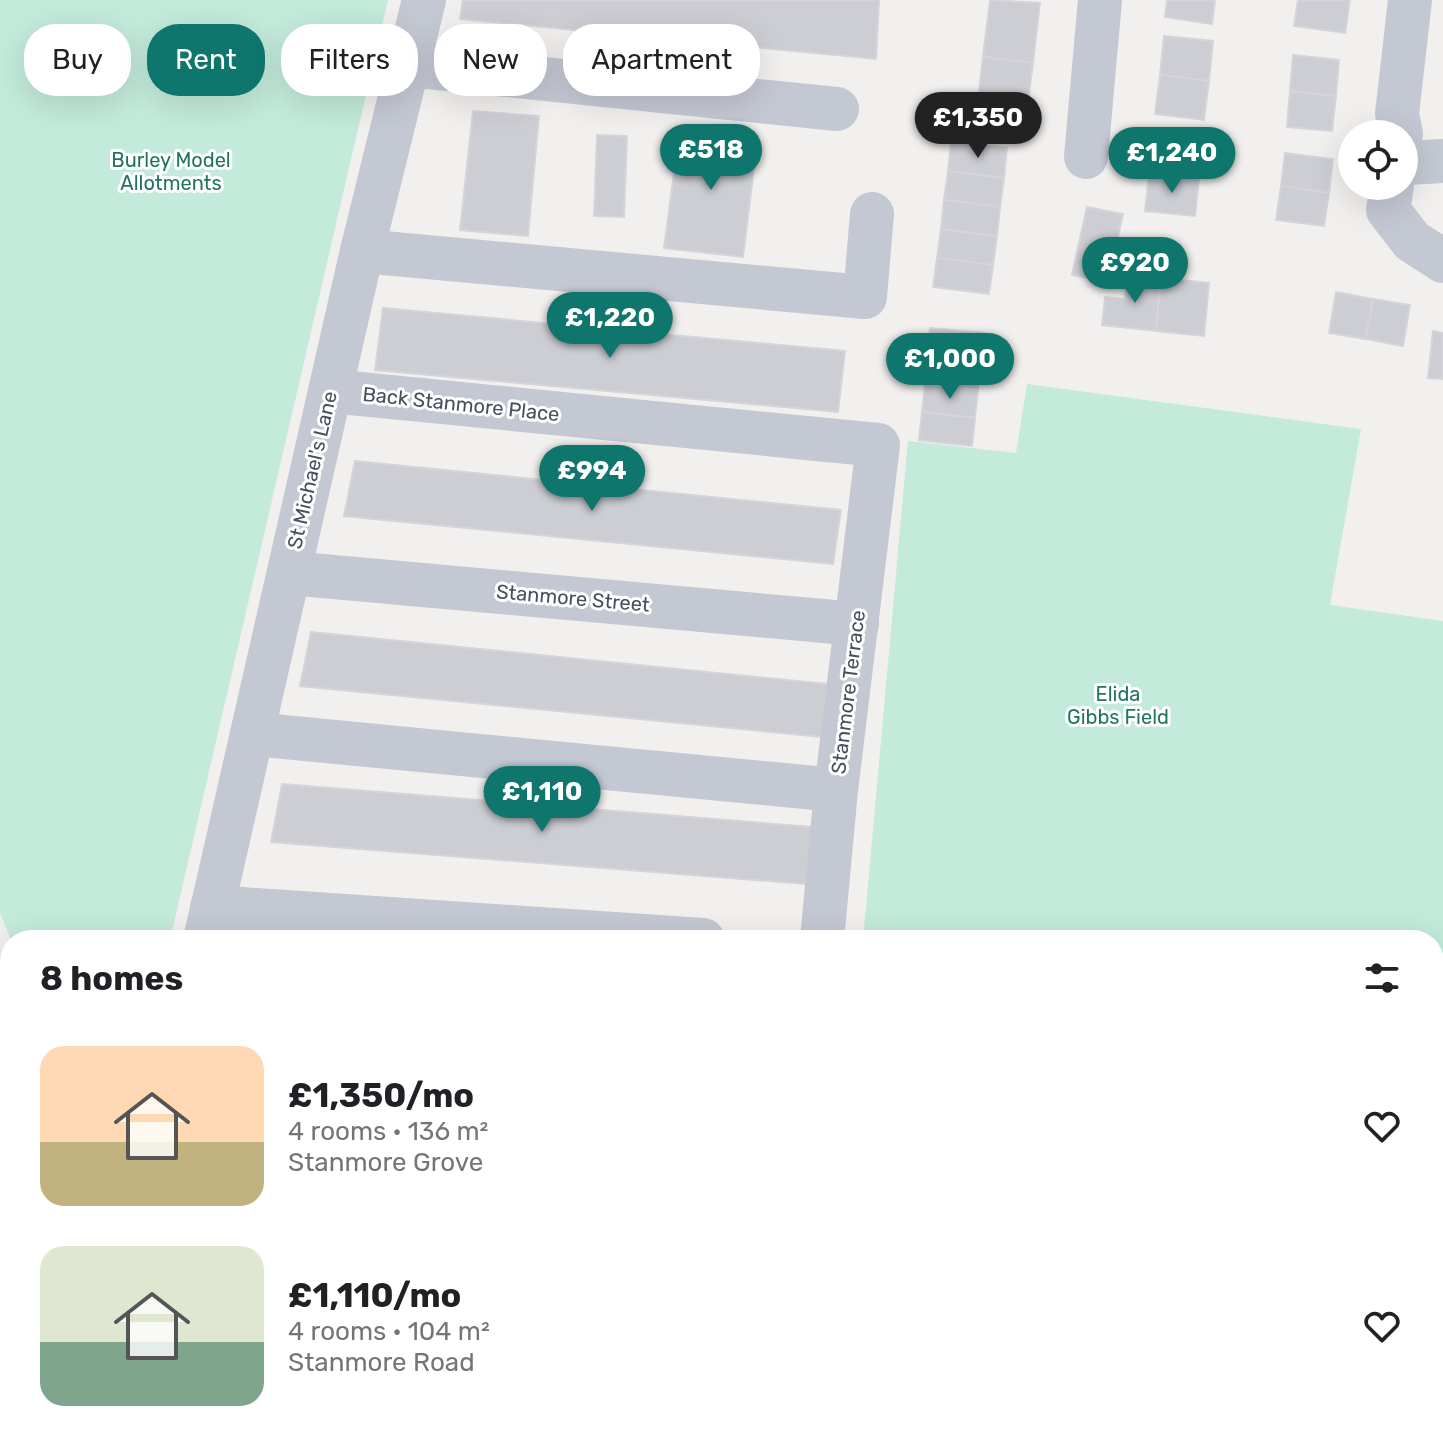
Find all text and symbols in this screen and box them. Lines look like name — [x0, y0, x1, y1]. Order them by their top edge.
chip: Buy — [24, 24, 131, 96]
chip: Rent — [147, 24, 265, 96]
chip: Filters — [281, 24, 418, 96]
chip: New — [434, 24, 547, 96]
chip: Apartment — [563, 24, 760, 96]
pin: £1,350 — [913, 92, 1043, 160]
text: £1,350 — [933, 102, 1023, 133]
map controls — [1338, 120, 1418, 200]
button: locate — [1338, 120, 1418, 200]
pin: £518 — [664, 124, 758, 192]
pin: £1,240 — [1107, 127, 1237, 195]
text: £518 — [678, 134, 744, 165]
text: £1,240 — [1126, 137, 1218, 168]
park label: Burley Model Allotments — [111, 148, 231, 195]
pin: £920 — [1088, 237, 1182, 305]
text: £920 — [1100, 247, 1170, 278]
pin: £1,220 — [545, 292, 675, 360]
text: £1,220 — [565, 302, 655, 333]
pin: £1,000 — [885, 333, 1015, 401]
text: £1,000 — [904, 343, 996, 374]
street label: Back Stanmore Place — [361, 382, 561, 426]
street label: St Michael's Lane — [282, 389, 342, 551]
pin: £994 — [545, 445, 639, 513]
text: £994 — [557, 455, 627, 486]
street label: Stanmore Street — [495, 579, 651, 617]
street label: Stanmore Terrace — [826, 609, 870, 775]
park label: Elida Gibbs Field — [1067, 682, 1169, 729]
pin: £1,110 — [477, 766, 607, 834]
text: £1,110 — [502, 776, 582, 807]
icon: filters — [1360, 956, 1404, 1000]
text: 8 homes — [40, 958, 183, 999]
text: £1,350/mo — [288, 1075, 474, 1116]
icon: home — [104, 1078, 200, 1174]
icon: heart — [1360, 1104, 1404, 1148]
text: 4 rooms · 136 m² — [288, 1116, 488, 1147]
text: Stanmore Grove — [288, 1147, 483, 1178]
text: £1,110/mo — [288, 1275, 461, 1316]
icon: home — [104, 1278, 200, 1374]
icon: heart — [1360, 1304, 1404, 1348]
text: 4 rooms · 104 m² — [288, 1316, 490, 1347]
text: Stanmore Road — [288, 1347, 475, 1378]

